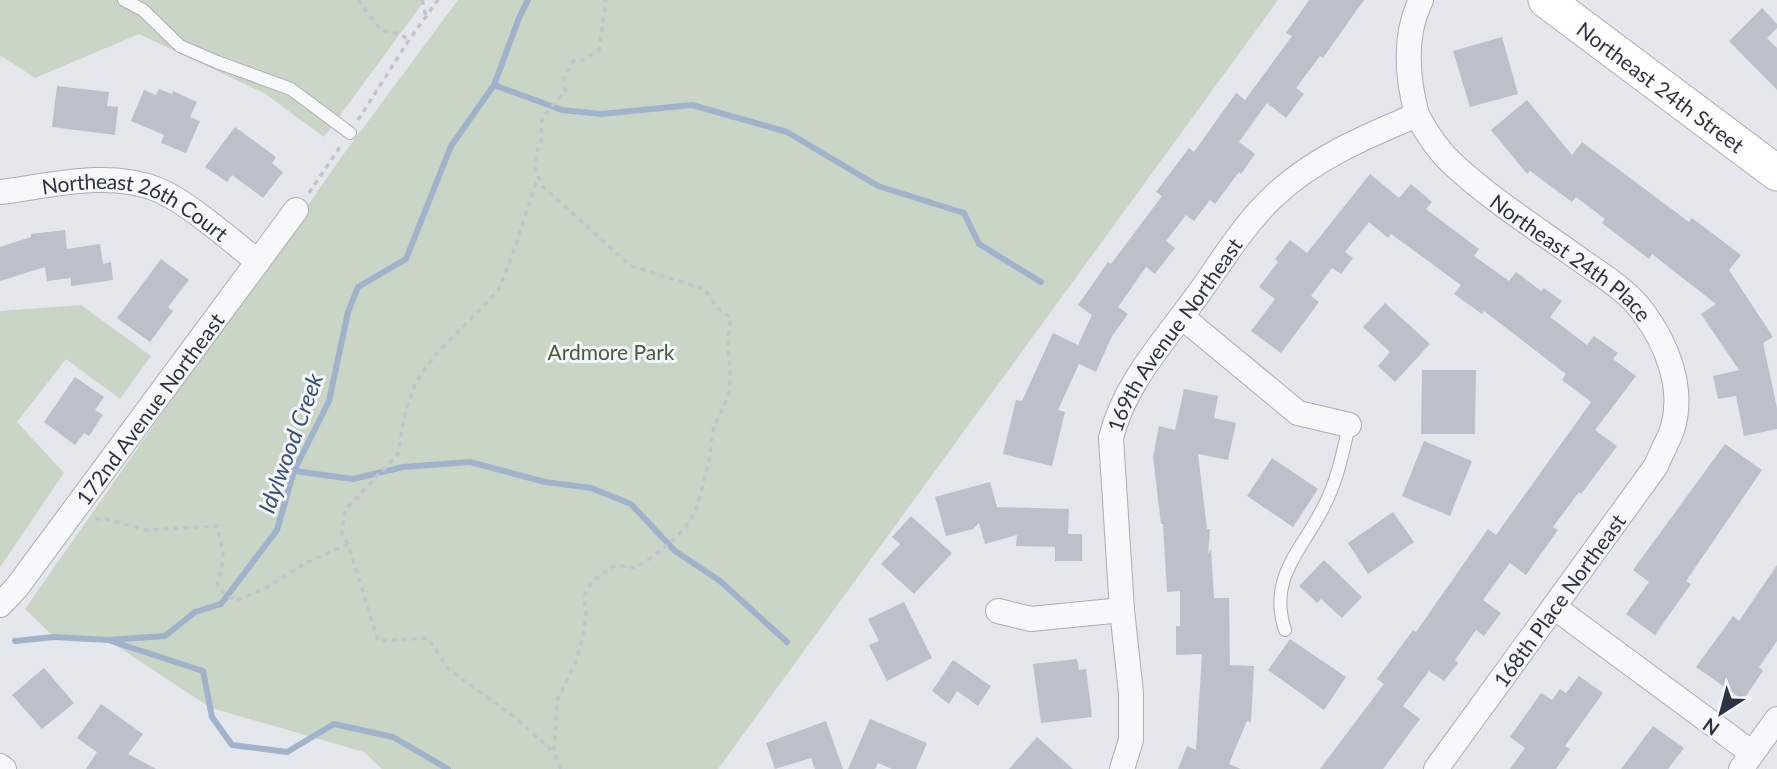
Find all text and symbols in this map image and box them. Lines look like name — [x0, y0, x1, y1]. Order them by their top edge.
street label: Northeast 24th Street — [1573, 16, 1750, 157]
street label: Northeast 26th Court — [40, 167, 234, 246]
street label: Northeast 24th Place — [1486, 188, 1657, 325]
street label: 169th Avenue Northeast — [1101, 232, 1247, 434]
street label: 172nd Avenue Northeast — [70, 307, 229, 509]
park label: Ardmore Park — [547, 339, 675, 364]
water label: Idylwood Creek — [252, 368, 329, 517]
street label: 168th Place Northeast — [1488, 508, 1631, 692]
north arrow — [1686, 678, 1756, 748]
text: N — [1698, 714, 1723, 741]

